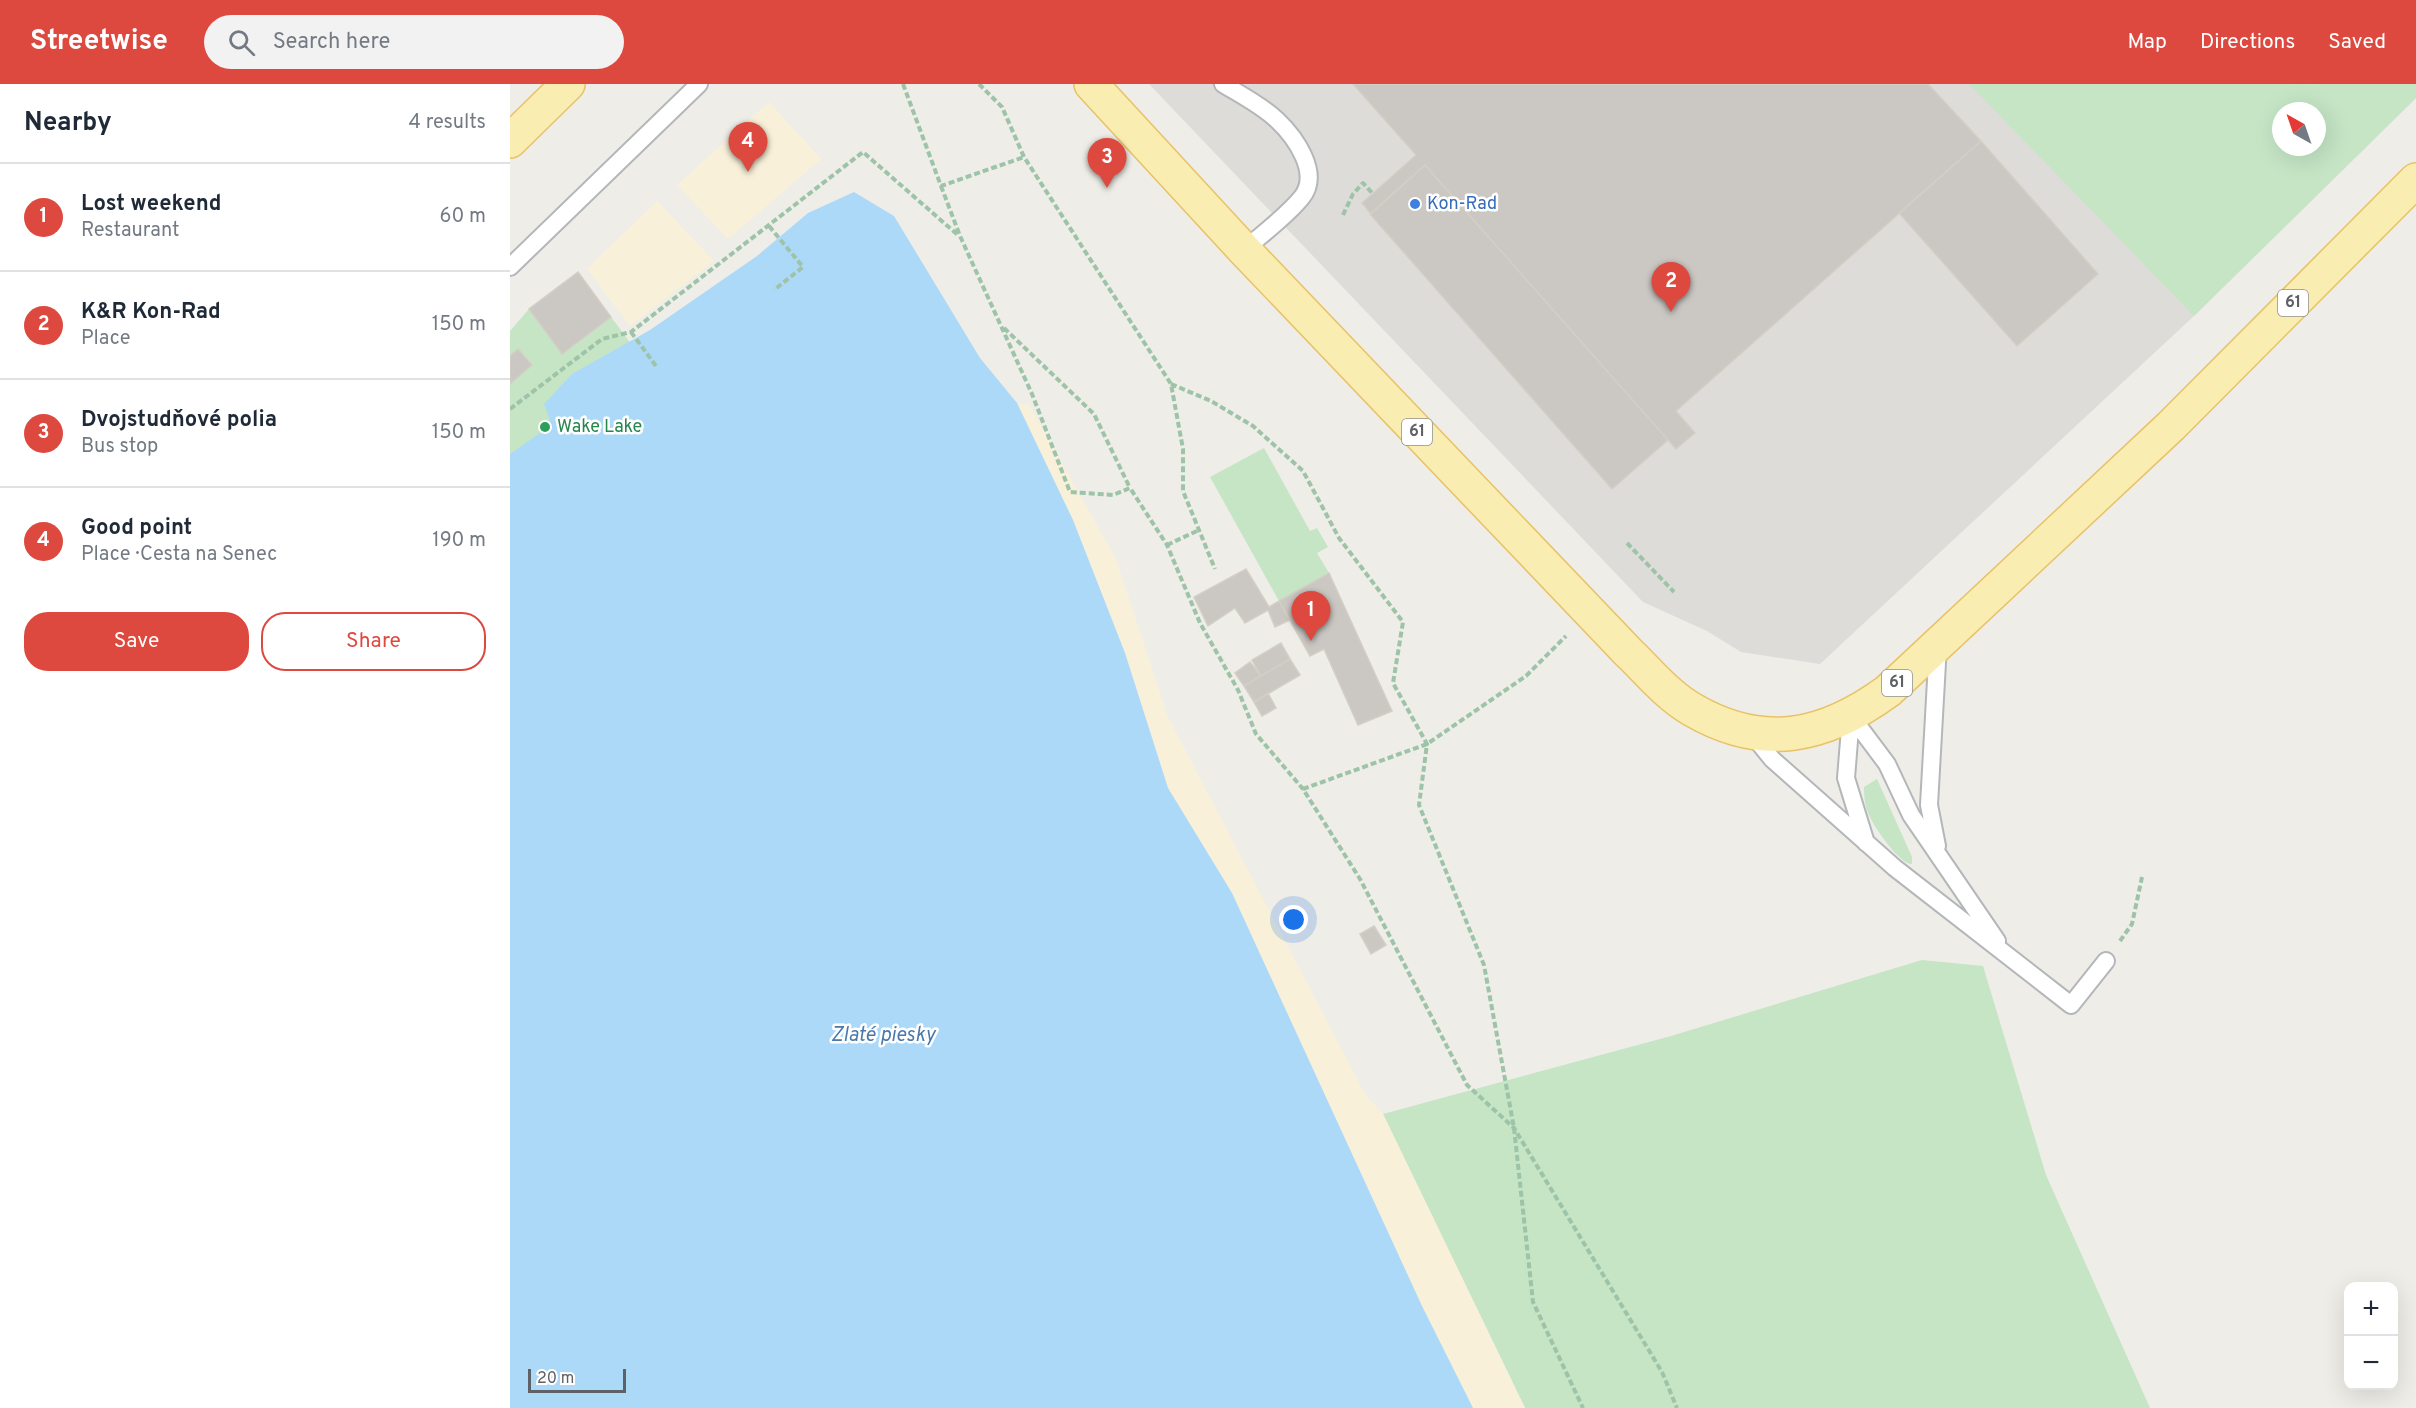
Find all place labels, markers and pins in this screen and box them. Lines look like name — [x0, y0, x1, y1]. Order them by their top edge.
pin: 4 — [728, 122, 768, 172]
pin: 3 — [1088, 138, 1126, 188]
place label: Kon-Rad — [1427, 193, 1497, 216]
marker: Kon-Rad — [1408, 197, 1422, 211]
pin: 2 — [1652, 262, 1690, 312]
place label: Wake Lake — [557, 416, 642, 439]
marker: Wake Lake — [538, 420, 552, 434]
pin: 1 — [1292, 592, 1330, 641]

